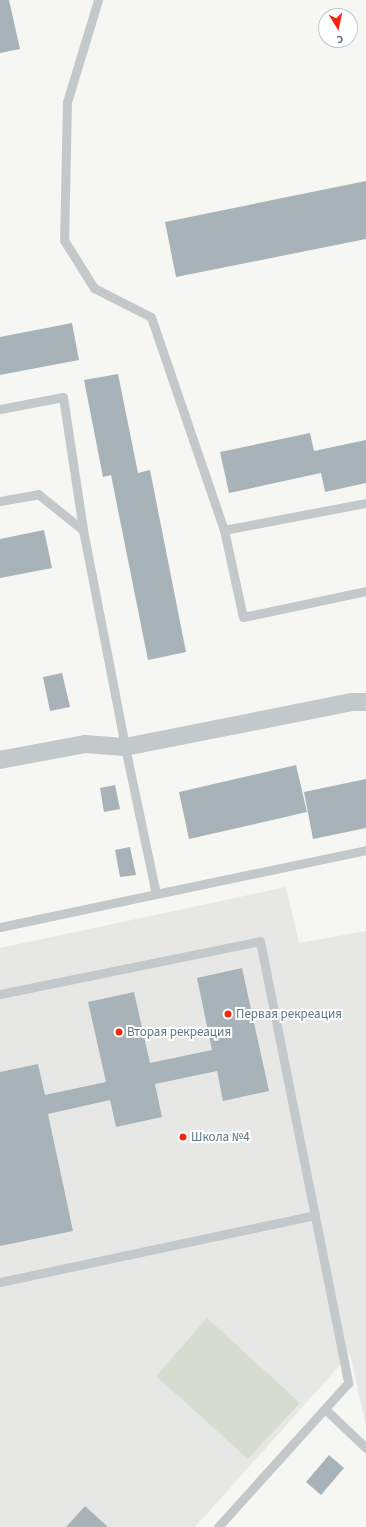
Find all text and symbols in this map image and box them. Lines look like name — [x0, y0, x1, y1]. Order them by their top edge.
north arrow — [318, 8, 358, 48]
text: С — [336, 31, 344, 47]
place label: Первая рекреация — [236, 1006, 342, 1022]
marker: Первая рекреация — [223, 1009, 233, 1019]
place label: Вторая рекреация — [127, 1024, 231, 1040]
marker: Вторая рекреация — [114, 1027, 124, 1037]
place label: Школа №4 — [191, 1129, 250, 1145]
marker: Школа №4 — [178, 1132, 188, 1142]

